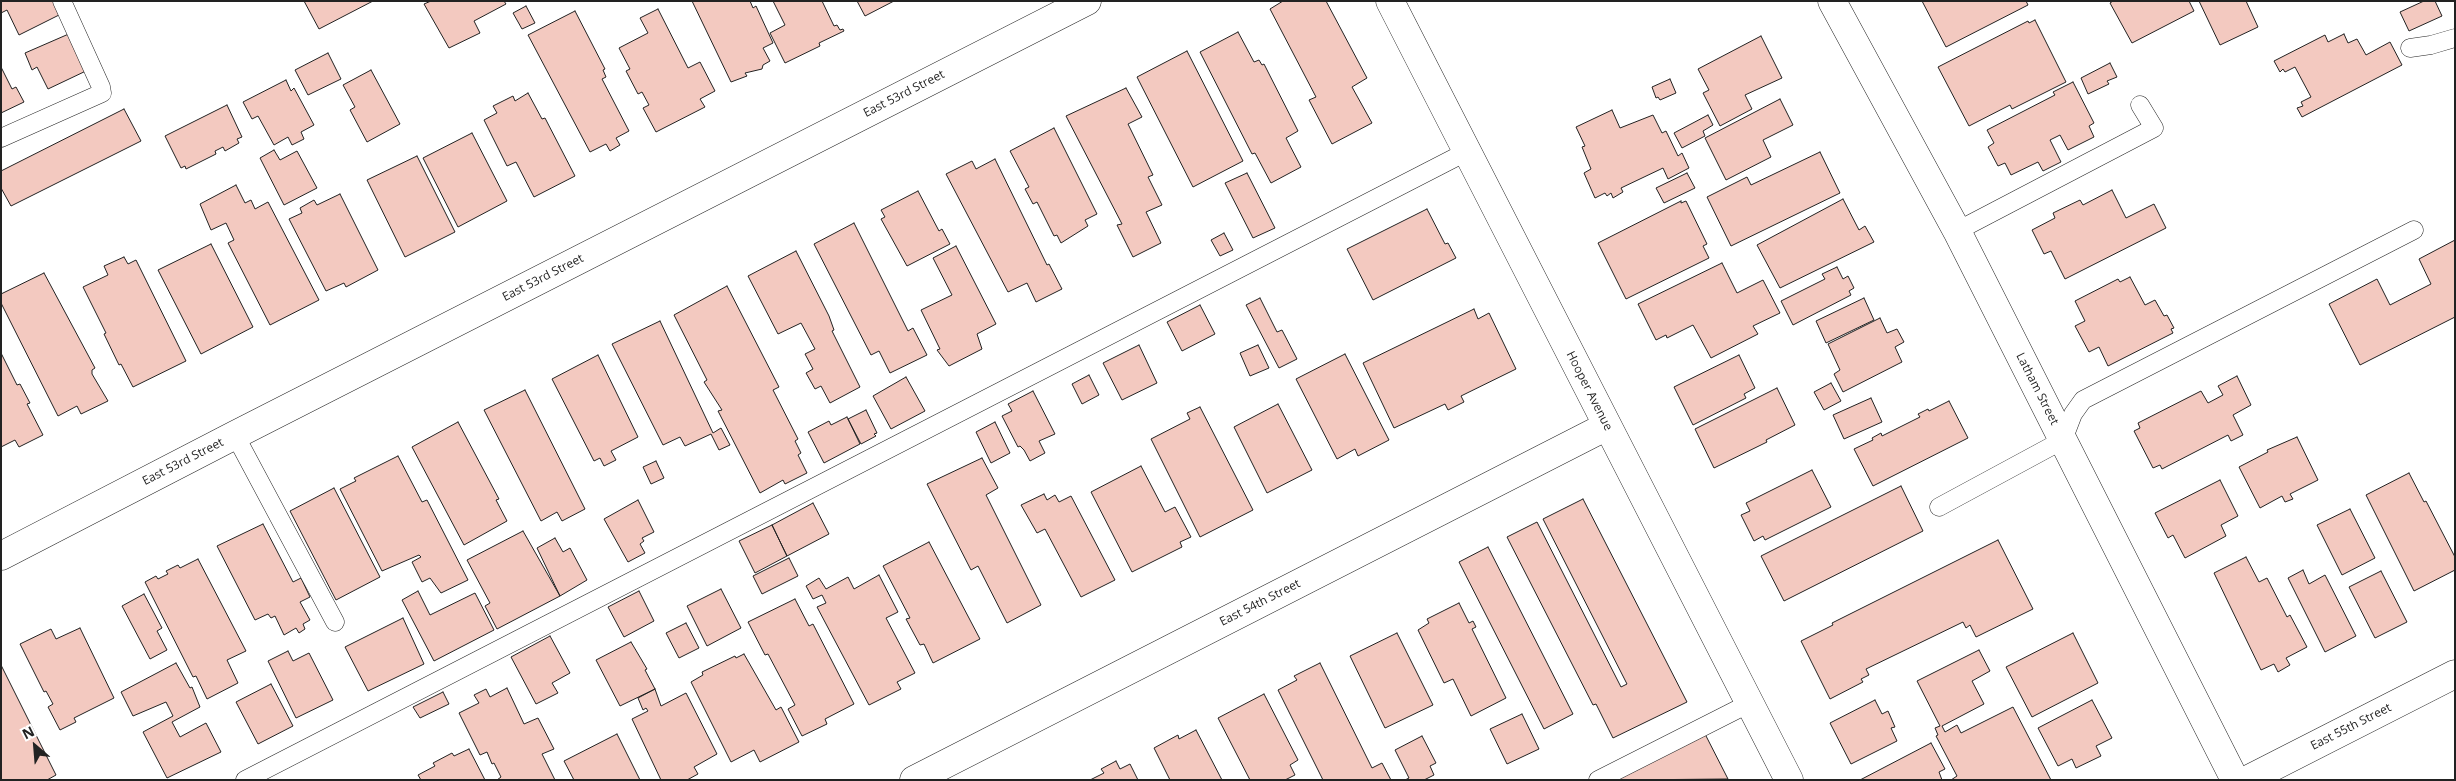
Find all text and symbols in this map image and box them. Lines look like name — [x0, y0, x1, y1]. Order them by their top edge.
street label: East 53rd Street — [861, 67, 947, 121]
street label: East 53rd Street — [500, 251, 586, 305]
street label: Hooper Avenue — [1563, 349, 1615, 433]
street label: Latham Street — [2013, 351, 2061, 427]
street label: East 53rd Street — [140, 435, 226, 489]
street label: East 54th Street — [1217, 577, 1303, 629]
street label: East 55th Street — [2308, 701, 2394, 753]
north arrow — [10, 721, 60, 771]
text: N — [19, 721, 37, 743]

